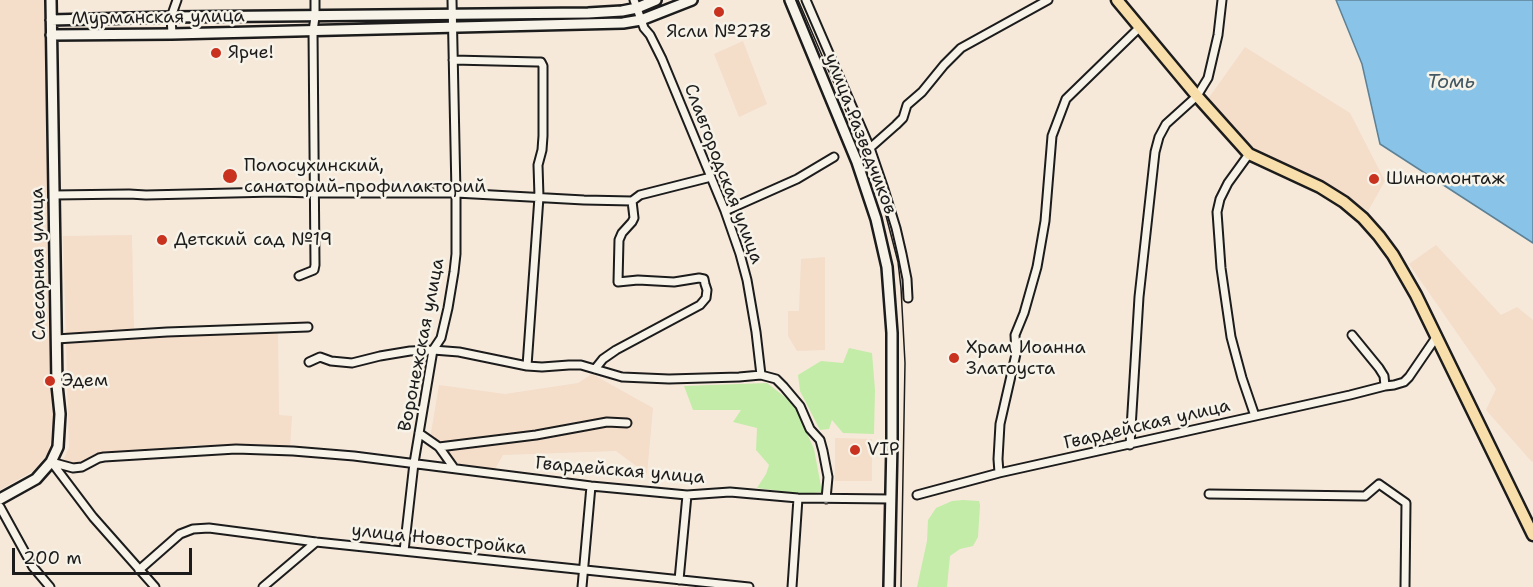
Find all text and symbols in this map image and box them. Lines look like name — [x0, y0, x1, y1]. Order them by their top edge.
marker: Ясли №278 — [712, 5, 726, 19]
street label: Мурманская улица — [71, 6, 245, 30]
place label: Ясли №278 — [666, 21, 772, 43]
place label: Ярче! — [228, 42, 274, 64]
marker: Ярче! — [209, 46, 223, 60]
street label: улица Разведчиков — [819, 50, 901, 218]
water label: Томь — [1427, 71, 1475, 95]
street label: Славгородская улица — [679, 81, 767, 267]
place label: Полосухинский, санаторий-профилакторий — [244, 155, 486, 198]
marker: Полосухинский, санаторий-профилакторий — [221, 167, 239, 185]
place label: Шиномонтаж — [1386, 168, 1505, 190]
marker: Шиномонтаж — [1367, 172, 1381, 186]
street label: Слесарная улица — [27, 187, 51, 341]
place label: Детский сад №19 — [174, 229, 332, 251]
marker: Детский сад №19 — [155, 233, 169, 247]
street label: Воронежская улица — [395, 257, 449, 433]
place label: Храм Иоанна Златоуста — [966, 337, 1086, 380]
marker: Храм Иоанна Златоуста — [947, 351, 961, 365]
place label: Эдем — [62, 370, 108, 392]
marker: Эдем — [43, 374, 57, 388]
street label: Гвардейская улица — [1062, 395, 1232, 455]
place label: VIP — [867, 439, 899, 461]
marker: VIP — [848, 443, 862, 457]
street label: Гвардейская улица — [534, 453, 706, 489]
street label: улица Новостройка — [350, 520, 528, 560]
scale bar — [15, 536, 195, 574]
text: 200 m — [23, 546, 82, 570]

